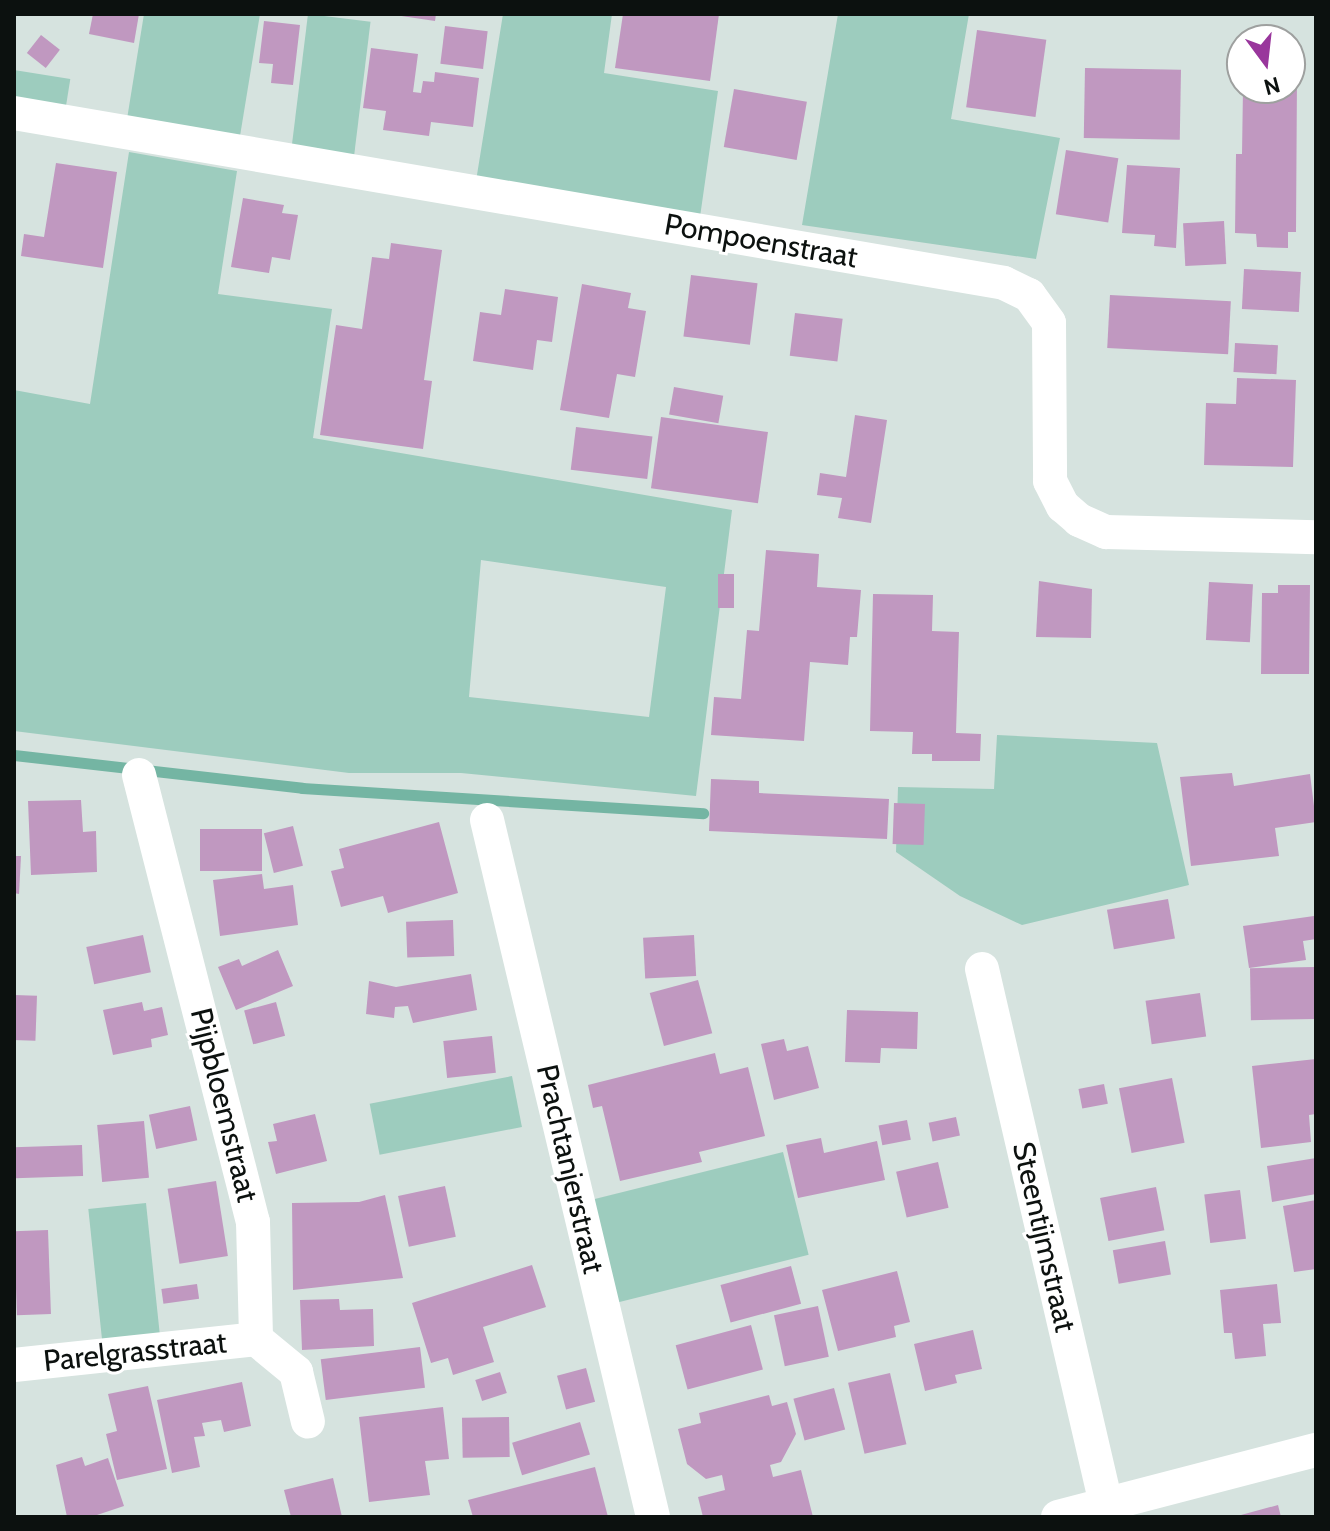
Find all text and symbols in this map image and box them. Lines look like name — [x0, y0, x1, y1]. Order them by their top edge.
north arrow — [1226, 24, 1306, 104]
text: N — [1261, 71, 1283, 101]
street label: Pompoenstraat — [662, 206, 860, 276]
street label: Pijpbloemstraat — [183, 1004, 265, 1206]
street label: Prachtanjerstraat — [528, 1061, 612, 1277]
street label: Steentijmstraat — [1005, 1139, 1083, 1335]
street label: Parelgrasstraat — [42, 1324, 228, 1380]

